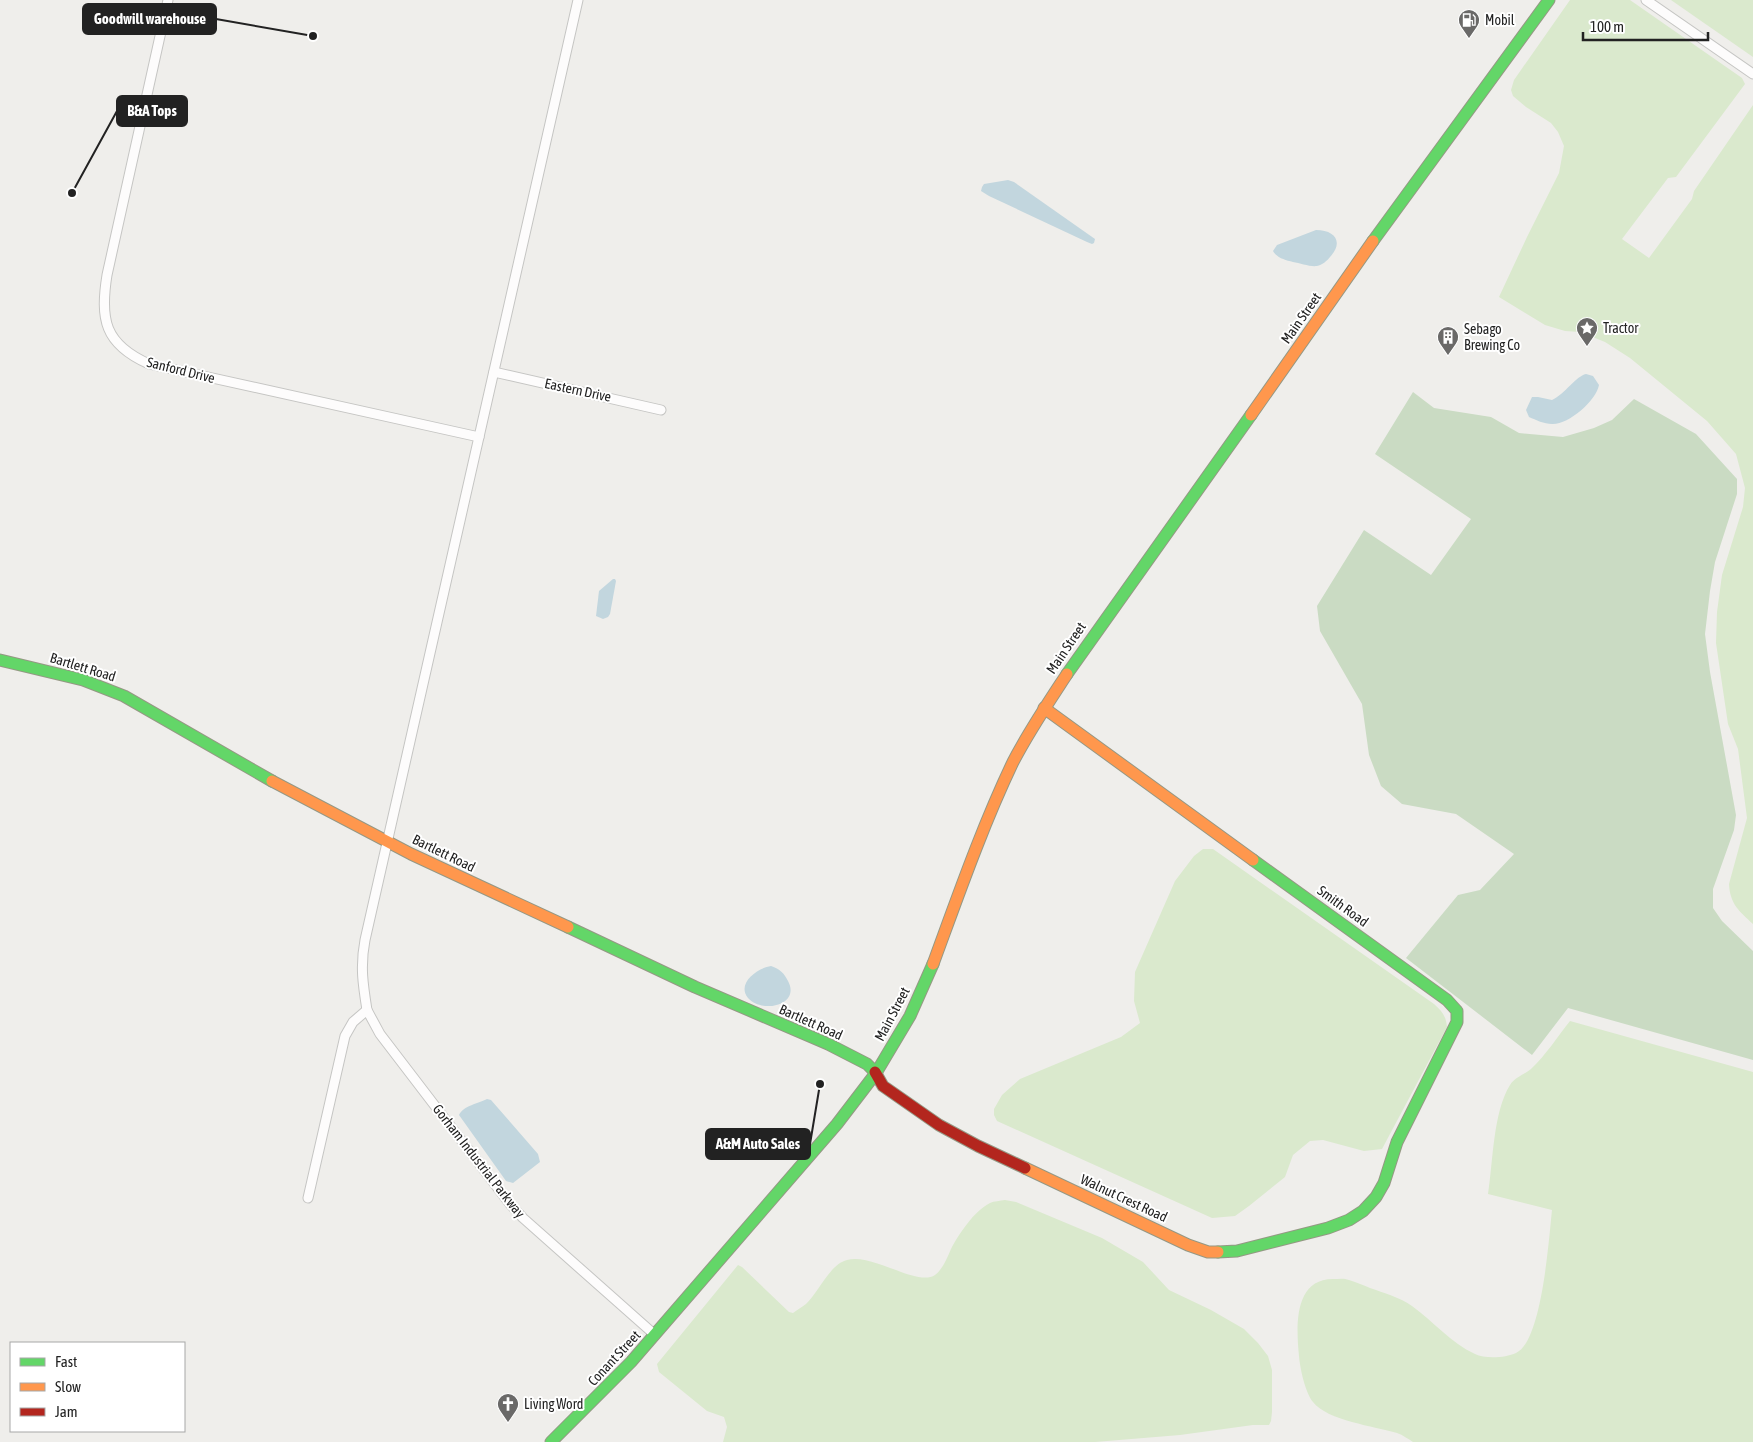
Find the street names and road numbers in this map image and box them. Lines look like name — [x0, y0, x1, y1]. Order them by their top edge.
street label: Main Street — [1278, 289, 1324, 347]
street label: Sanford Drive — [145, 354, 217, 386]
street label: Eastern Drive — [543, 375, 613, 405]
street label: Main Street — [1043, 619, 1089, 677]
street label: Bartlett Road — [48, 649, 118, 685]
street label: Bartlett Road — [410, 831, 478, 875]
street label: Smith Road — [1315, 882, 1371, 930]
street label: Main Street — [871, 984, 913, 1044]
street label: Bartlett Road — [777, 1001, 845, 1043]
street label: Gorham Industrial Parkway — [430, 1101, 528, 1221]
street label: Walnut Crest Road — [1078, 1171, 1170, 1225]
street label: Conant Street — [584, 1327, 644, 1389]

